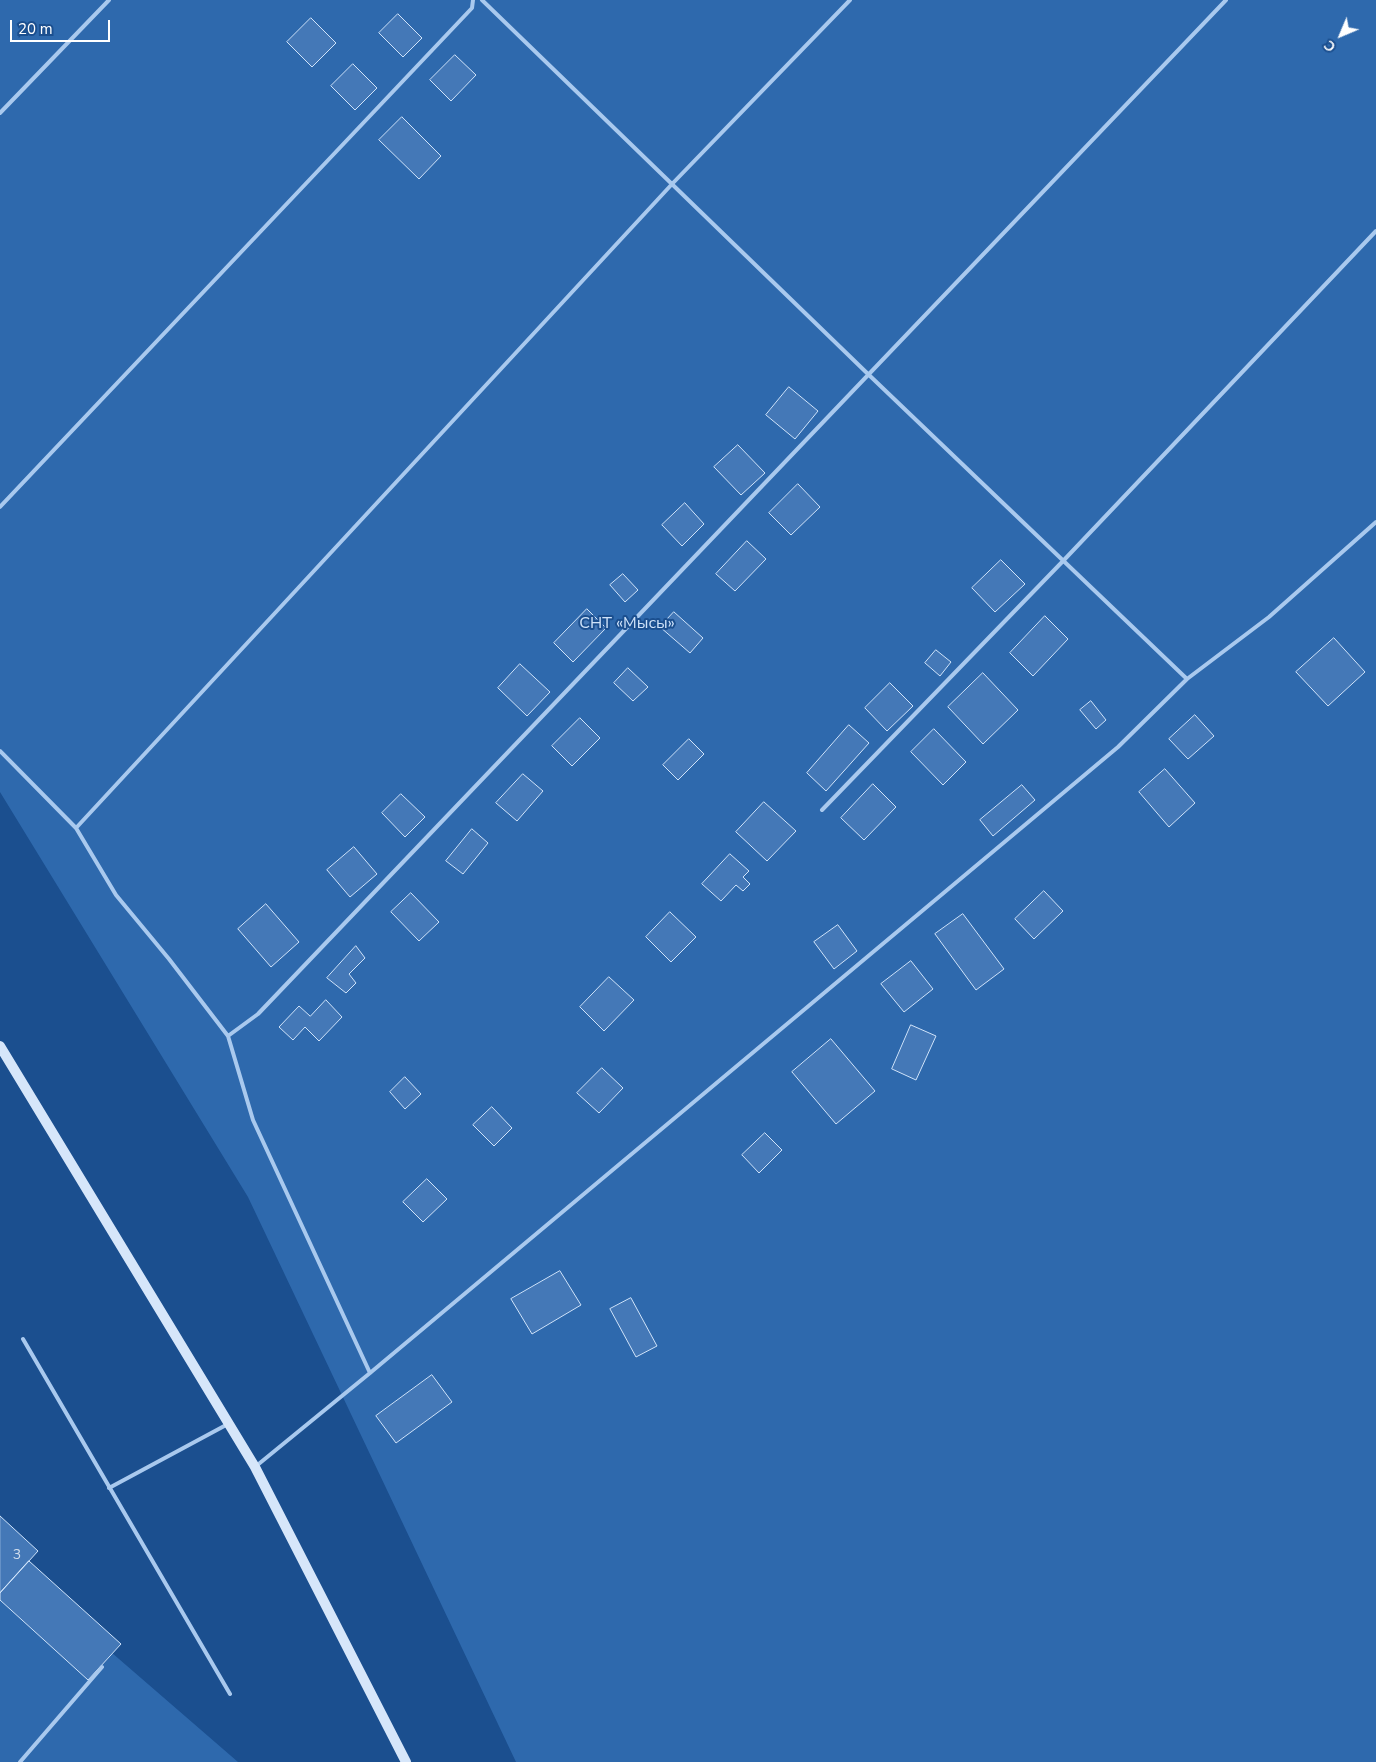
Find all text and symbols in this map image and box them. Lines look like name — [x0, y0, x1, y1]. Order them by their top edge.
scale bar — [12, 10, 112, 42]
north arrow — [1316, 10, 1366, 60]
text: 20 m — [18, 19, 53, 39]
text: С — [1320, 36, 1340, 56]
park label: СНТ «Мысы» — [579, 614, 675, 634]
house number: 3 — [13, 1548, 21, 1564]

